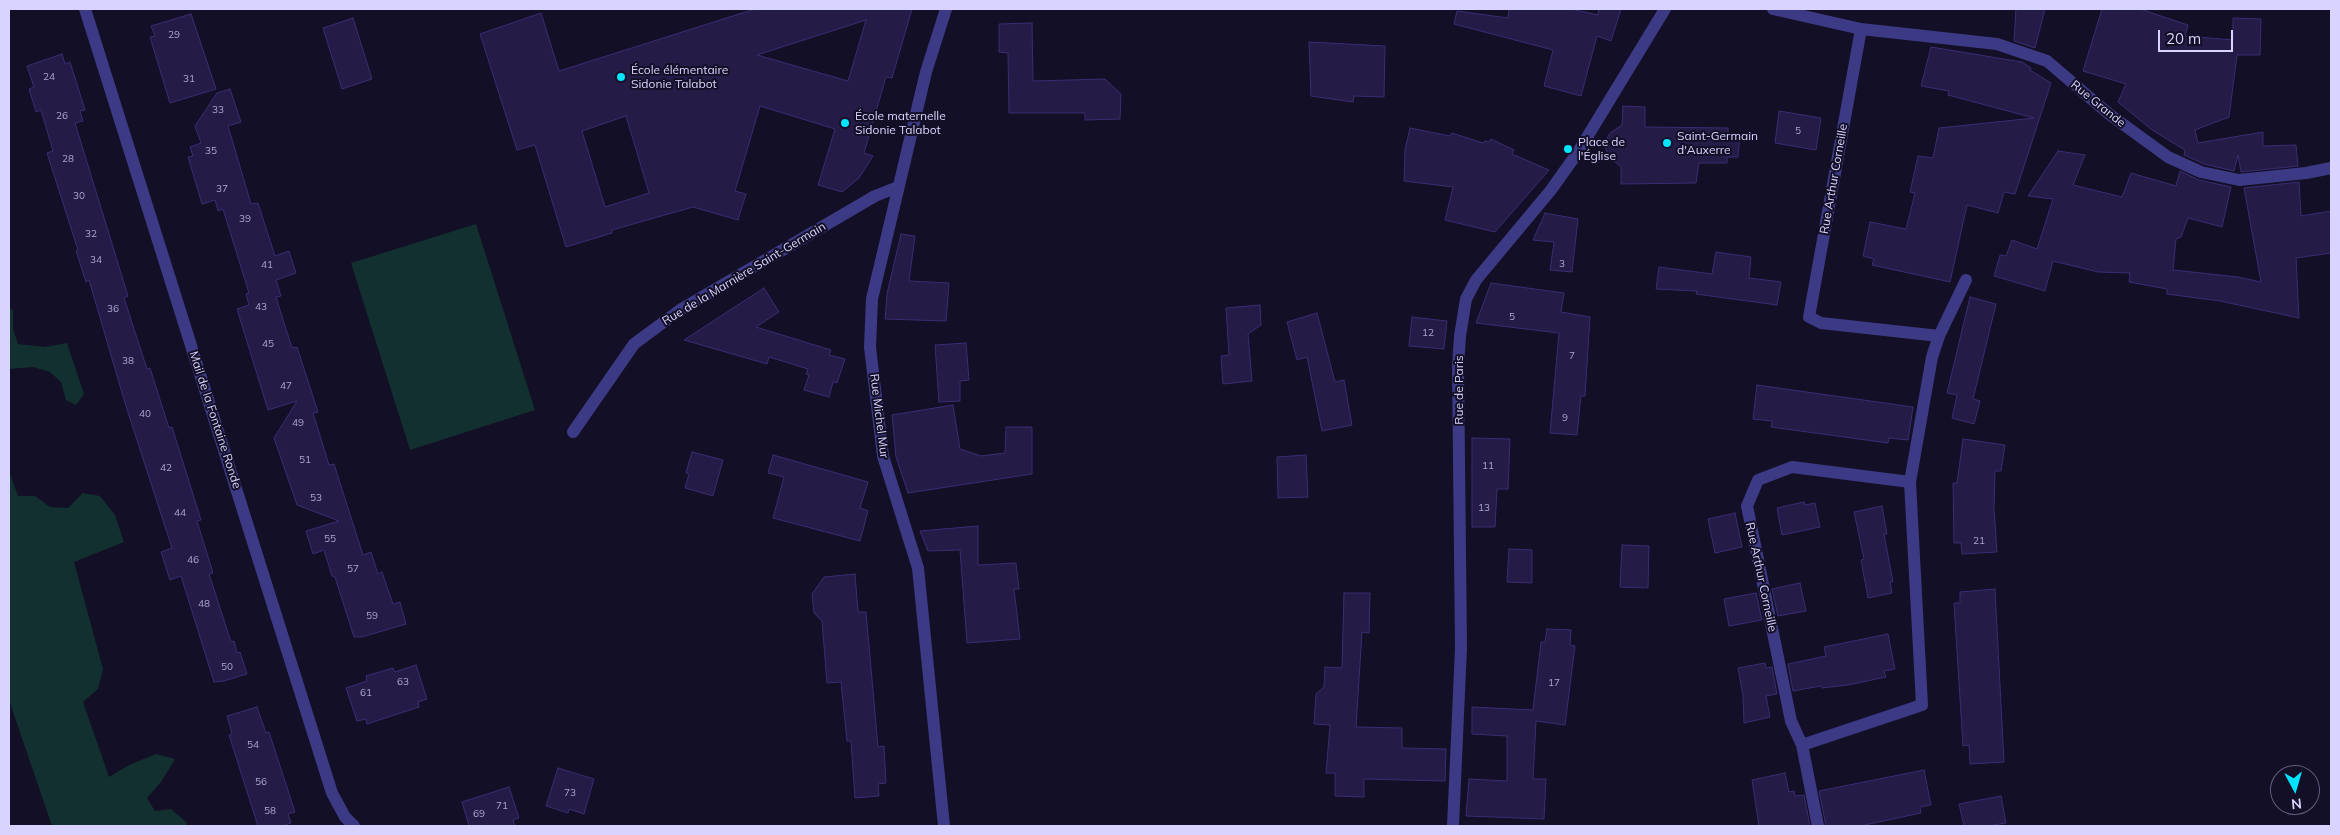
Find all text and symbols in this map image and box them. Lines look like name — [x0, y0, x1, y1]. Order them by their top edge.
scale bar — [2160, 20, 2235, 52]
house number: 29 — [168, 29, 180, 41]
text: 20 m — [2166, 29, 2201, 48]
place label: École élémentaire Sidonie Talabot — [631, 63, 728, 91]
house number: 24 — [43, 71, 55, 83]
marker: École élémentaire Sidonie Talabot — [615, 71, 627, 83]
house number: 31 — [183, 73, 195, 85]
street label: Rue Grande — [2068, 78, 2128, 130]
house number: 33 — [212, 104, 224, 116]
place label: École maternelle Sidonie Talabot — [855, 109, 946, 137]
house number: 26 — [56, 110, 68, 122]
marker: École maternelle Sidonie Talabot — [839, 117, 851, 129]
street label: Rue Arthur Corneille — [1817, 123, 1851, 235]
house number: 5 — [1795, 125, 1801, 137]
place label: Saint-Germain d'Auxerre — [1677, 129, 1758, 157]
place label: Place de l'Église — [1578, 135, 1625, 163]
marker: Saint-Germain d'Auxerre — [1661, 137, 1673, 149]
marker: Place de l'Église — [1562, 143, 1574, 155]
house number: 35 — [205, 145, 217, 157]
house number: 28 — [62, 153, 74, 165]
house number: 37 — [216, 183, 228, 195]
house number: 30 — [73, 190, 85, 202]
house number: 39 — [239, 213, 251, 225]
street label: Rue de la Marnière Saint-Germain — [660, 219, 828, 329]
house number: 32 — [85, 228, 97, 240]
house number: 34 — [90, 254, 102, 266]
house number: 3 — [1559, 258, 1565, 270]
house number: 41 — [261, 259, 273, 271]
house number: 43 — [255, 301, 267, 313]
house number: 36 — [107, 303, 119, 315]
house number: 5 — [1509, 311, 1515, 323]
house number: 12 — [1422, 327, 1434, 339]
house number: 45 — [262, 338, 274, 350]
street label: Mail de la Fontaine Ronde — [186, 350, 244, 490]
house number: 7 — [1569, 350, 1575, 362]
house number: 38 — [122, 355, 134, 367]
street label: Rue de Paris — [1452, 355, 1466, 425]
street label: Rue Michel Mur — [867, 373, 891, 459]
house number: 47 — [280, 380, 292, 392]
house number: 40 — [139, 408, 151, 420]
house number: 9 — [1562, 412, 1568, 424]
house number: 49 — [292, 417, 304, 429]
house number: 51 — [299, 454, 311, 466]
house number: 11 — [1482, 460, 1494, 472]
house number: 42 — [160, 462, 172, 474]
house number: 53 — [310, 492, 322, 504]
house number: 13 — [1478, 502, 1490, 514]
house number: 44 — [174, 507, 186, 519]
street label: Rue Arthur Corneille — [1742, 521, 1780, 633]
house number: 55 — [324, 533, 336, 545]
house number: 21 — [1973, 535, 1985, 547]
house number: 46 — [187, 554, 199, 566]
house number: 57 — [347, 563, 359, 575]
house number: 48 — [198, 598, 210, 610]
house number: 59 — [366, 610, 378, 622]
house number: 50 — [221, 661, 233, 673]
house number: 63 — [397, 676, 409, 688]
house number: 17 — [1548, 677, 1560, 689]
house number: 61 — [360, 687, 372, 699]
house number: 54 — [247, 739, 259, 751]
north arrow — [2270, 765, 2320, 815]
house number: 56 — [255, 776, 267, 788]
house number: 73 — [564, 787, 576, 799]
text: N — [2290, 794, 2303, 813]
house number: 71 — [496, 800, 508, 812]
house number: 58 — [264, 805, 276, 817]
house number: 69 — [473, 808, 485, 820]

